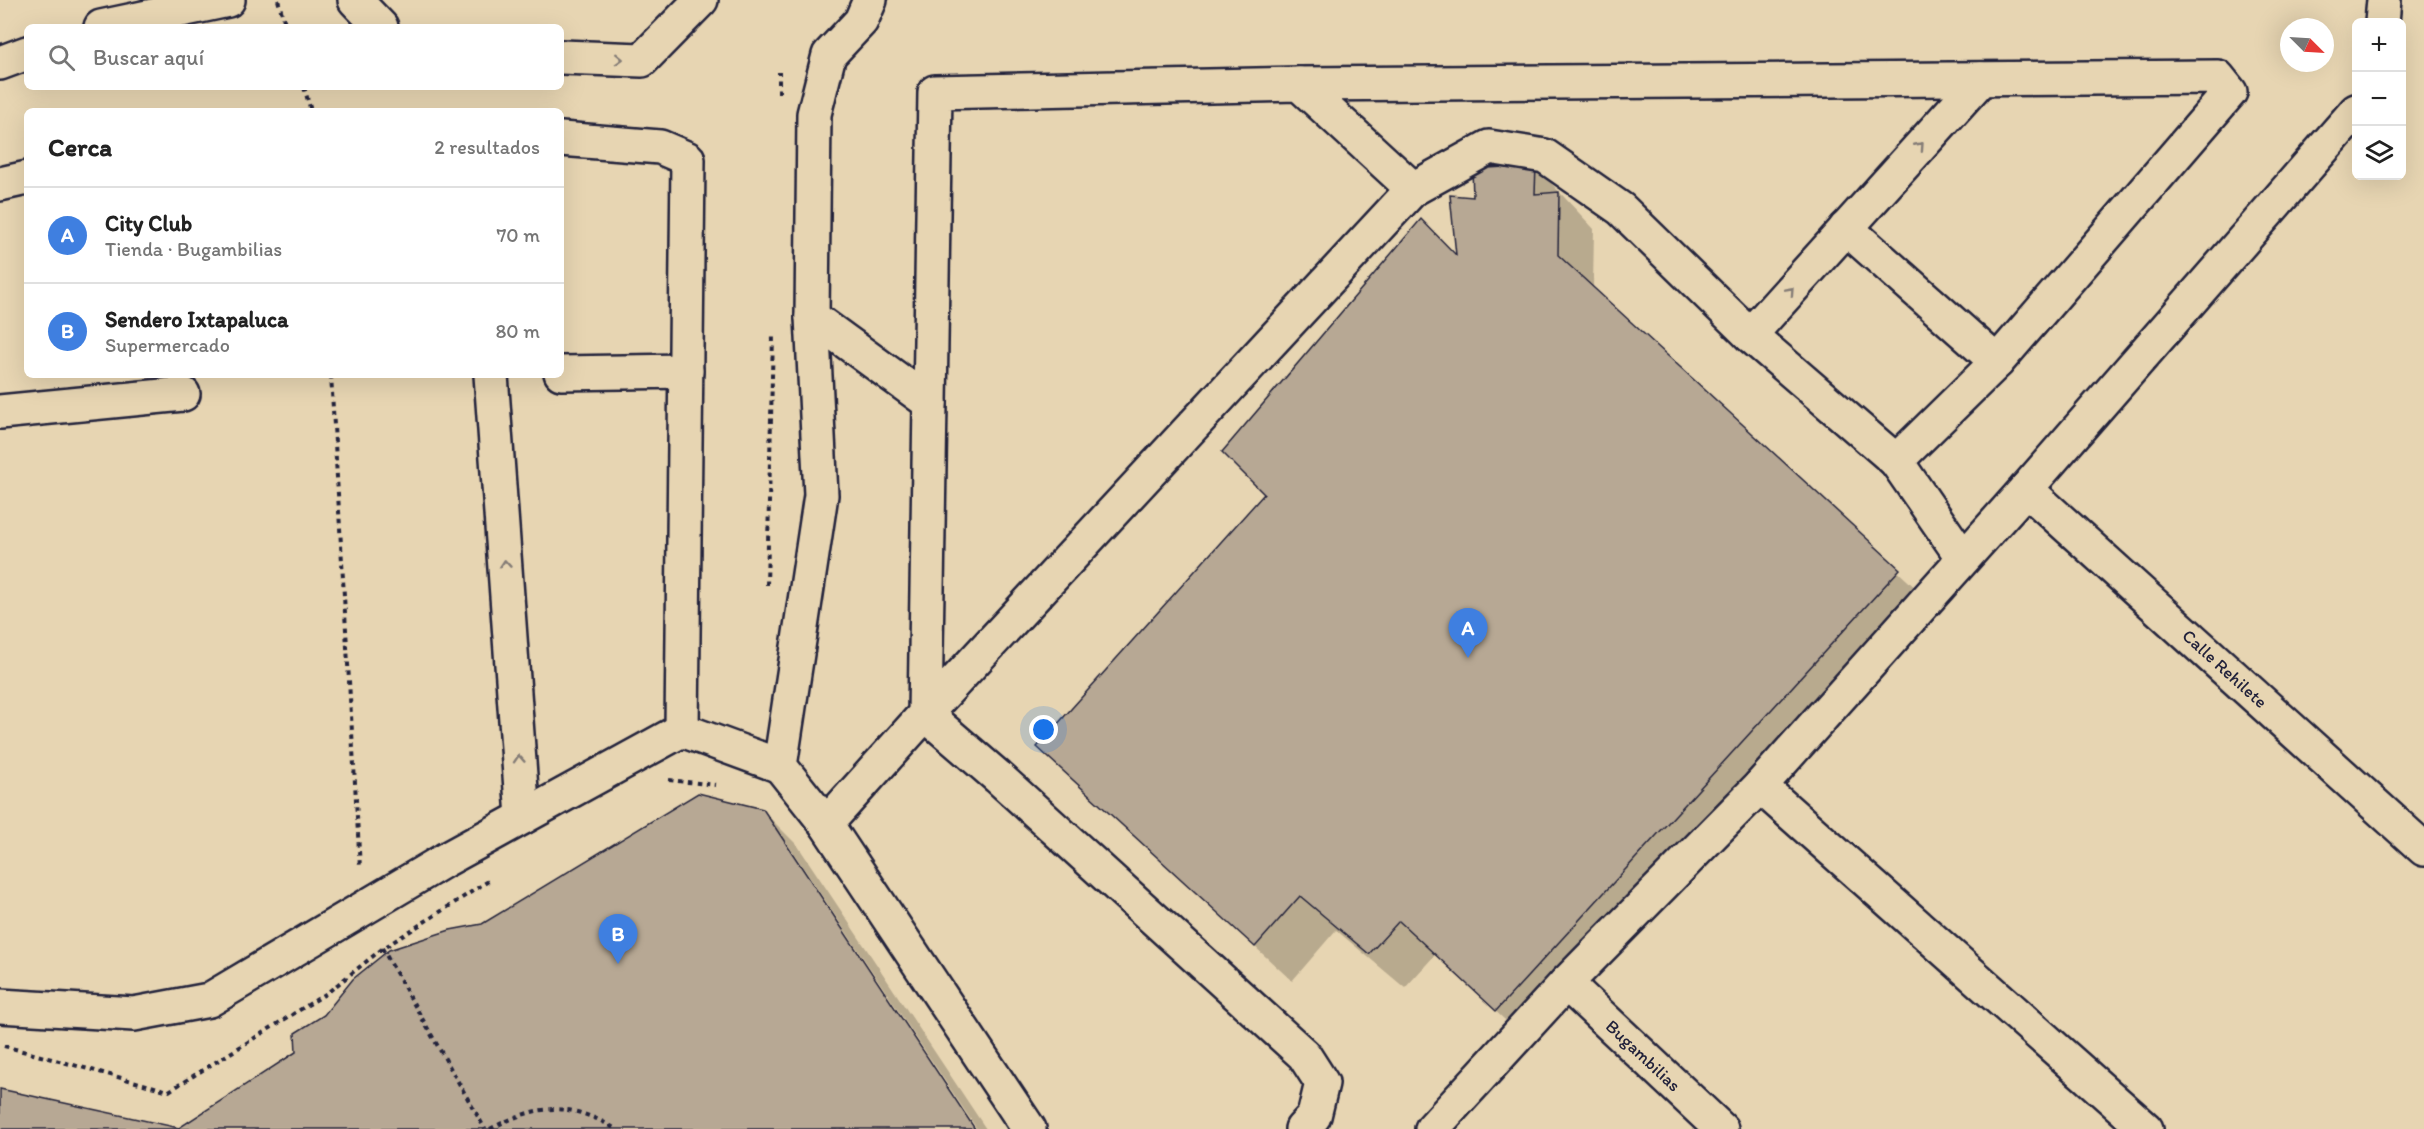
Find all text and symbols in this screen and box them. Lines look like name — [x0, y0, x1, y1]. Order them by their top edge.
north arrow — [2280, 18, 2334, 72]
map controls — [2352, 18, 2406, 180]
button: + — [2352, 18, 2406, 72]
search box — [24, 24, 564, 90]
icon: search — [45, 41, 78, 74]
text: Buscar aquí — [93, 44, 204, 71]
one-way arrow — [615, 53, 624, 66]
button: − — [2352, 72, 2406, 126]
button: layers — [2352, 126, 2406, 180]
text: Cerca — [48, 131, 112, 163]
text: 2 resultados — [434, 135, 540, 159]
one-way arrow — [1913, 143, 1924, 153]
text: City Club — [105, 210, 192, 237]
text: A — [61, 223, 74, 247]
text: 70 m — [496, 223, 540, 247]
text: Tienda · Bugambilias — [105, 237, 282, 261]
one-way arrow — [1783, 288, 1794, 298]
text: Sendero Ixtapaluca — [105, 306, 289, 333]
text: B — [61, 319, 74, 343]
text: 80 m — [495, 319, 540, 343]
text: Supermercado — [105, 333, 230, 357]
one-way arrow — [499, 560, 512, 569]
pin: A — [1448, 608, 1488, 658]
street label: Calle Rehilete — [2178, 625, 2272, 713]
your location — [1029, 715, 1058, 744]
one-way arrow — [513, 754, 526, 763]
pin: B — [598, 914, 638, 964]
street label: Bugambilias — [1601, 1015, 1685, 1096]

